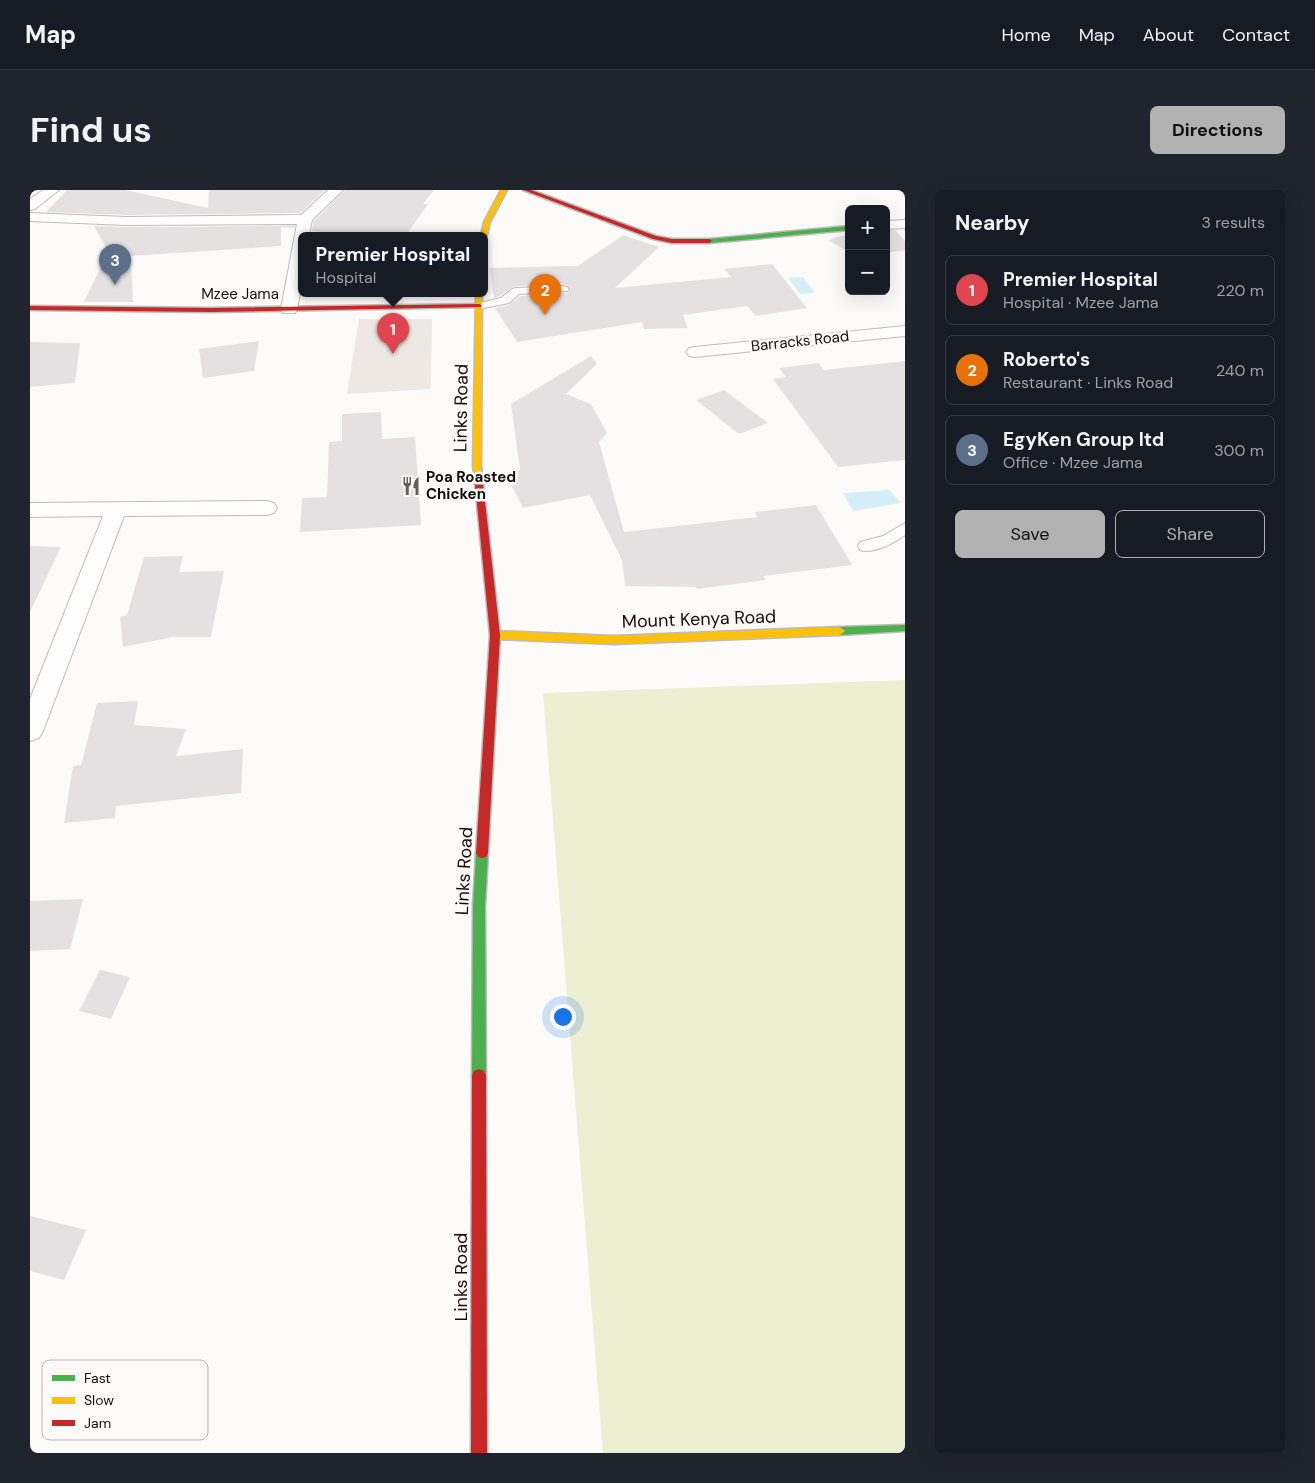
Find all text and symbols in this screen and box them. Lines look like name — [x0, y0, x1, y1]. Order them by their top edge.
text: Map — [25, 19, 76, 50]
text: Home — [1001, 23, 1051, 47]
text: Map — [1079, 23, 1115, 47]
text: About — [1143, 23, 1194, 47]
text: Contact — [1222, 23, 1290, 47]
button: Directions — [1150, 106, 1285, 154]
text: Find us — [30, 107, 152, 153]
map controls — [845, 205, 890, 295]
button: + — [845, 205, 890, 250]
text: Nearby — [955, 209, 1029, 237]
text: 3 results — [1202, 212, 1265, 233]
popup — [298, 232, 488, 297]
text: Premier Hospital — [316, 242, 470, 267]
pin: 3 — [99, 244, 131, 285]
button: − — [845, 250, 890, 295]
text: Hospital — [316, 267, 376, 288]
text: Premier Hospital — [1003, 267, 1158, 292]
pin: 2 — [529, 274, 561, 315]
text: 1 — [969, 280, 975, 301]
text: 220 m — [1216, 280, 1264, 301]
street label: Mzee Jama — [201, 284, 279, 304]
text: Hospital · Mzee Jama — [1003, 292, 1158, 313]
pin: 1 — [377, 313, 409, 354]
street label: Barracks Road — [750, 326, 850, 356]
text: Roberto's — [1003, 347, 1090, 372]
text: 2 — [967, 360, 977, 381]
text: 240 m — [1216, 360, 1264, 381]
street label: Links Road — [448, 364, 474, 452]
text: Restaurant · Links Road — [1003, 372, 1173, 393]
text: EgyKen Group ltd — [1003, 427, 1164, 452]
text: 3 — [967, 440, 977, 461]
text: 300 m — [1214, 440, 1264, 461]
text: Office · Mzee Jama — [1003, 452, 1143, 473]
place label: Poa Roasted Chicken — [426, 467, 516, 504]
restaurant icon: Poa Roasted Chicken — [400, 475, 422, 497]
button: Save — [955, 510, 1105, 558]
button: Share — [1115, 510, 1265, 558]
street label: Mount Kenya Road — [621, 604, 777, 634]
street label: Links Road — [450, 826, 478, 916]
your location — [550, 1004, 576, 1030]
street label: Links Road — [449, 1233, 473, 1321]
legend — [42, 1360, 208, 1440]
text: Fast — [84, 1369, 111, 1387]
text: Slow — [84, 1391, 114, 1409]
text: Jam — [84, 1414, 111, 1432]

